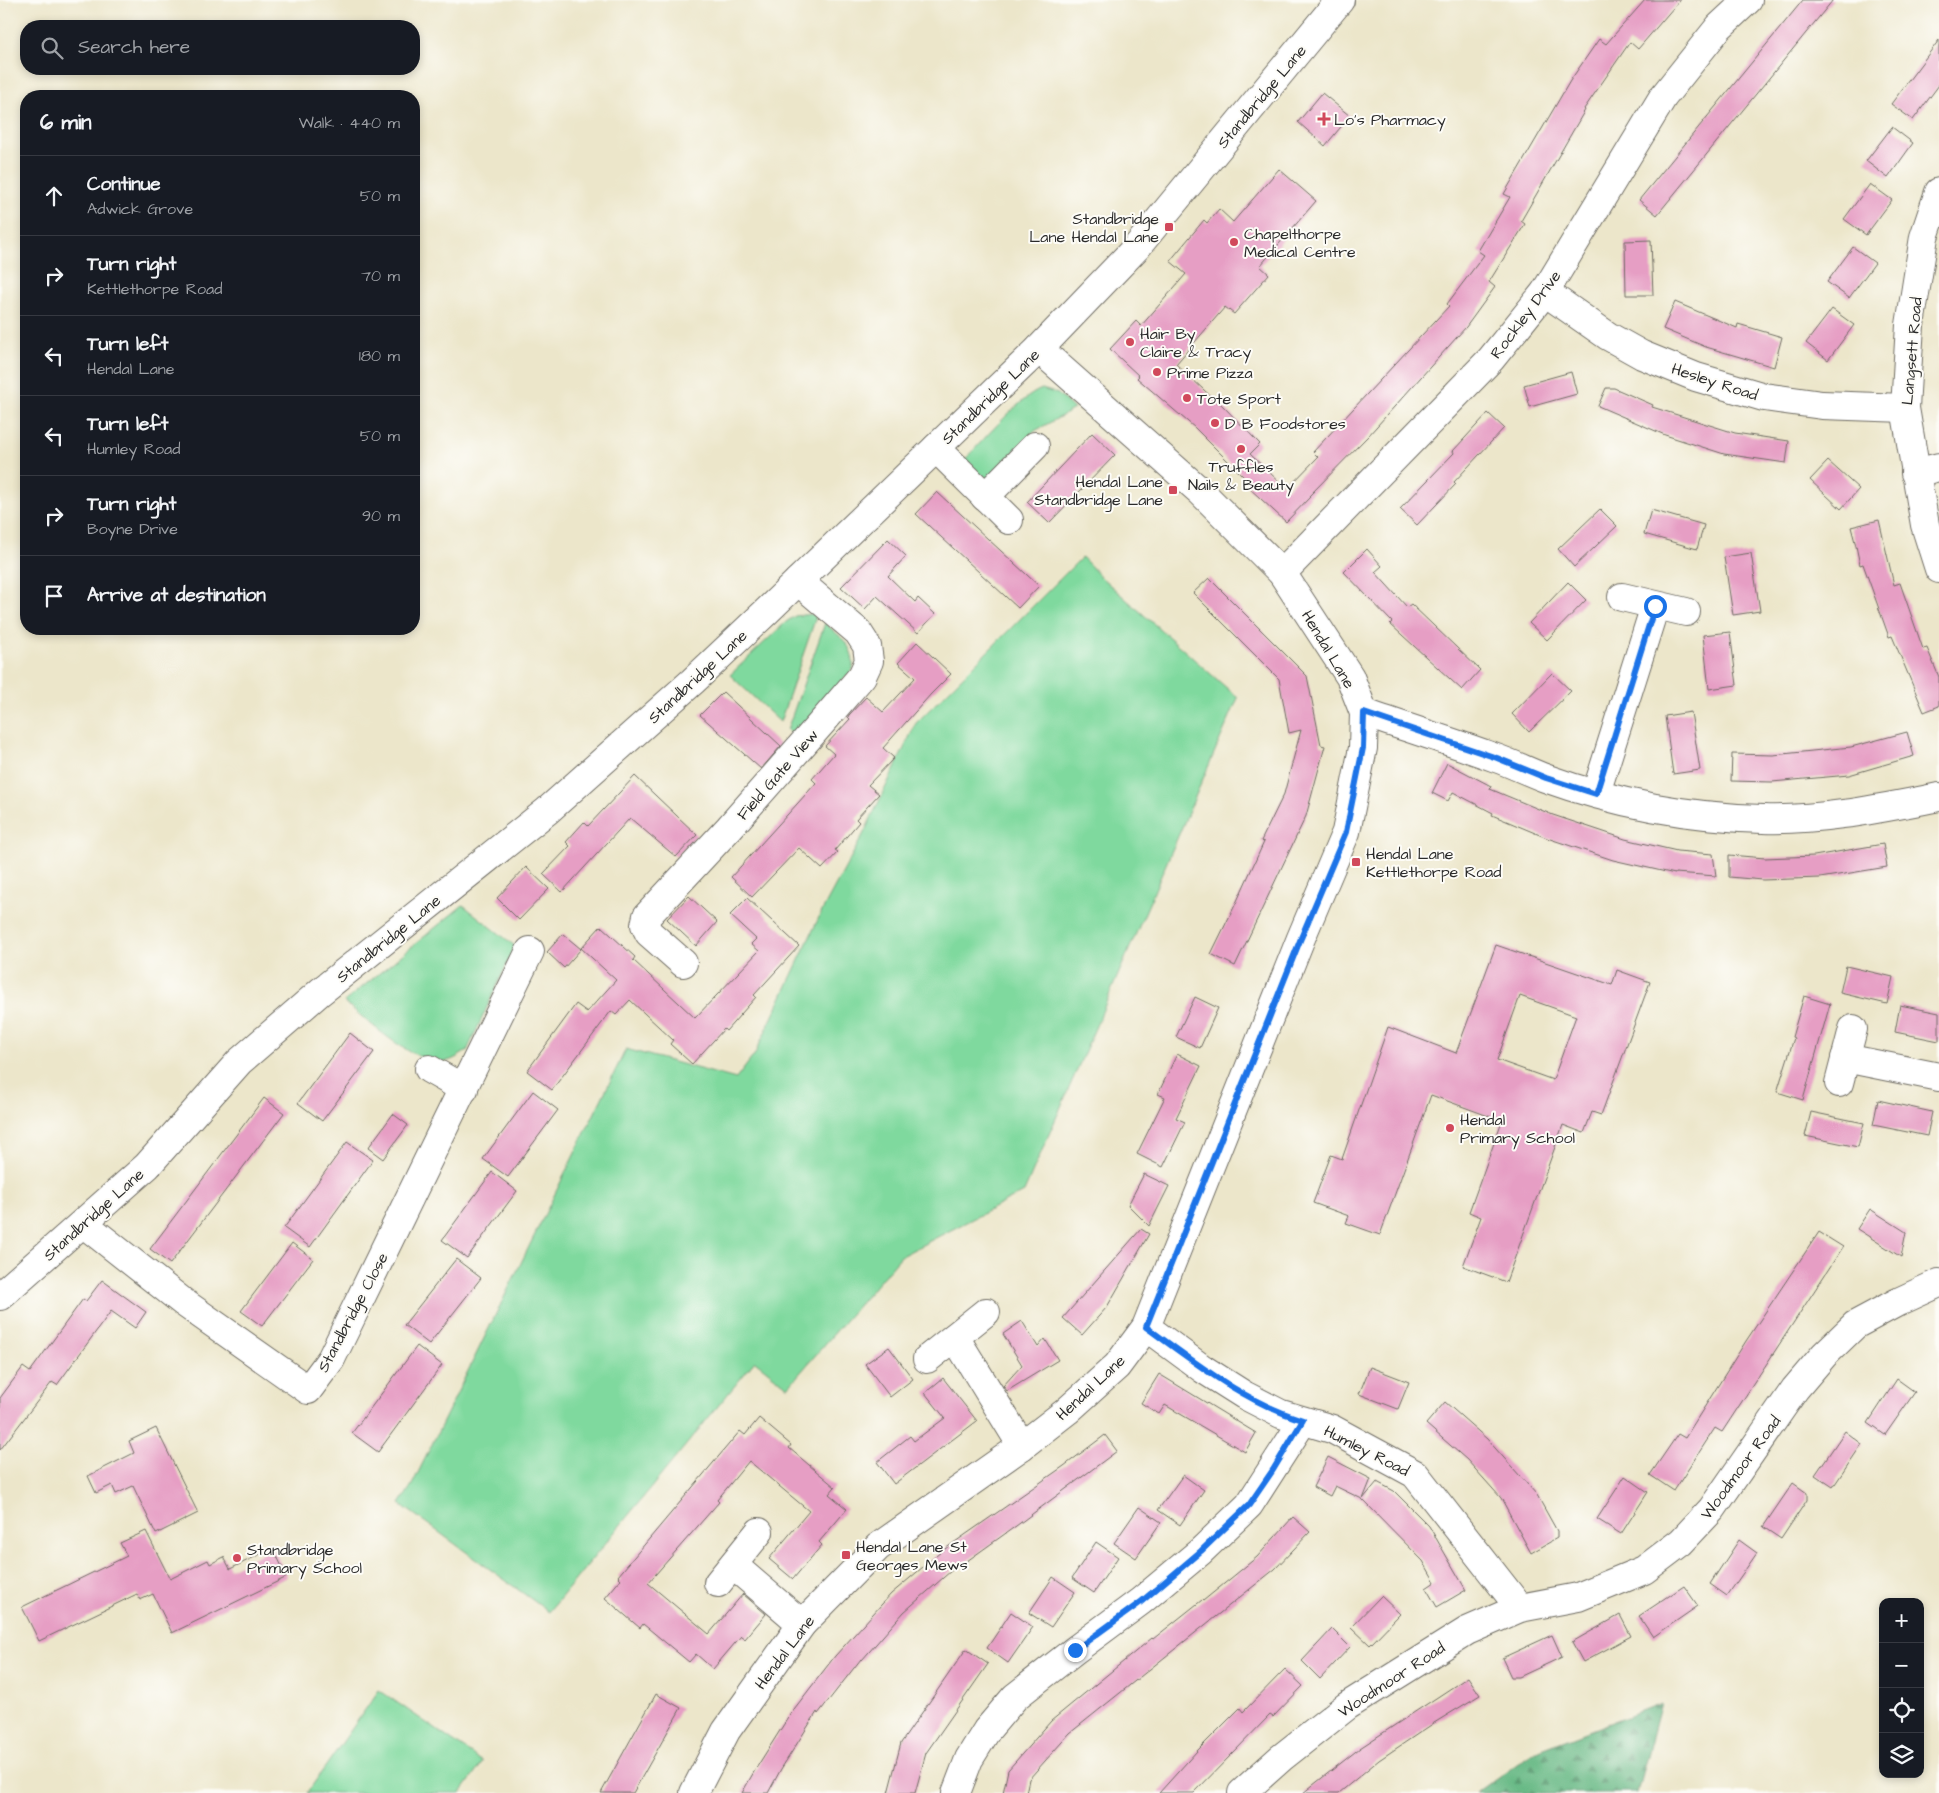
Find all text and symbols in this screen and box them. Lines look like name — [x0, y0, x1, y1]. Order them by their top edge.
search box — [20, 20, 420, 75]
icon: search — [38, 34, 66, 62]
text: Search here — [78, 34, 190, 61]
street label: Standbridge Lane — [1212, 40, 1313, 154]
text: 6 min — [40, 108, 92, 137]
place label: Lo's Pharmacy — [1334, 109, 1446, 132]
text: Walk · 440 m — [299, 112, 400, 134]
marker: Lo's Pharmacy — [1318, 113, 1330, 125]
text: Continue — [87, 171, 161, 198]
icon: ahead — [40, 182, 68, 210]
text: 50 m — [360, 185, 400, 207]
text: Adwick Grove — [87, 198, 193, 220]
place label: Standbridge Lane Hendal Lane — [1029, 208, 1159, 248]
marker: Standbridge Lane Hendal Lane — [1163, 221, 1175, 233]
place label: Chapelthorpe Medical Centre — [1244, 223, 1356, 263]
marker: Chapelthorpe Medical Centre — [1228, 236, 1240, 248]
text: Turn right — [87, 251, 176, 278]
icon: right — [40, 262, 68, 290]
text: 70 m — [361, 265, 400, 287]
street label: Rockley Drive — [1485, 266, 1567, 364]
text: Kettlethorpe Road — [87, 278, 222, 300]
street label: Langsett Road — [1896, 296, 1929, 406]
place label: Hair By Claire & Tracy — [1140, 323, 1251, 364]
text: Turn left — [87, 331, 168, 358]
marker: Hair By Claire & Tracy — [1124, 336, 1136, 348]
icon: left — [40, 342, 68, 370]
street label: Standbridge Lane — [937, 344, 1046, 450]
text: 180 m — [359, 345, 400, 367]
text: Hendal Lane — [87, 358, 174, 380]
street label: Hesley Road — [1668, 358, 1761, 407]
place label: Prime Pizza — [1167, 362, 1253, 384]
marker: Prime Pizza — [1151, 366, 1163, 378]
place label: Tote Sport — [1197, 388, 1282, 410]
marker: Tote Sport — [1181, 392, 1193, 404]
text: Turn left — [87, 411, 168, 438]
place label: D B Foodstores — [1225, 413, 1346, 435]
marker: D B Foodstores — [1209, 417, 1221, 429]
icon: left — [40, 422, 68, 450]
text: 50 m — [360, 425, 400, 447]
text: Humley Road — [87, 438, 180, 460]
marker: Truffles Nails & Beauty — [1235, 443, 1247, 455]
place label: Truffles Nails & Beauty — [1188, 456, 1294, 497]
place label: Hendal Lane Standbridge Lane — [1034, 471, 1163, 512]
marker: Hendal Lane Standbridge Lane — [1167, 484, 1179, 496]
text: Turn right — [87, 491, 176, 518]
icon: right — [40, 502, 68, 530]
text: 90 m — [362, 505, 400, 527]
text: Boyne Drive — [87, 518, 178, 540]
icon: arrive — [40, 582, 68, 610]
text: Arrive at destination — [87, 582, 266, 609]
route start — [1644, 595, 1667, 618]
street label: Hendal Lane — [1296, 606, 1360, 693]
street label: Standbridge Lane — [643, 625, 753, 729]
street label: Field Gate View — [732, 724, 824, 825]
place label: Hendal Lane Kettlethorpe Road — [1366, 843, 1501, 883]
marker: Hendal Lane Kettlethorpe Road — [1350, 856, 1362, 868]
street label: Standbridge Lane — [332, 890, 446, 989]
place label: Hendal Primary School — [1460, 1109, 1575, 1150]
marker: Hendal Primary School — [1444, 1122, 1456, 1134]
street label: Standbridge Lane — [38, 1163, 150, 1267]
street label: Standbridge Close — [312, 1249, 395, 1377]
street label: Hendal Lane — [1051, 1350, 1130, 1426]
street label: Woodmoor Road — [1696, 1411, 1786, 1524]
street label: Humley Road — [1319, 1420, 1413, 1483]
place label: Hendal Lane St Georges Mews — [856, 1536, 968, 1577]
place label: Standbridge Primary School — [247, 1539, 362, 1580]
marker: Hendal Lane St Georges Mews — [840, 1549, 852, 1561]
marker: Standbridge Primary School — [231, 1552, 243, 1564]
map controls — [1879, 1598, 1924, 1778]
button: + — [1879, 1598, 1924, 1643]
street label: Hendal Lane — [750, 1611, 820, 1694]
street label: Woodmoor Road — [1334, 1637, 1449, 1723]
route end — [1064, 1639, 1087, 1662]
button: − — [1879, 1643, 1924, 1688]
button: locate — [1879, 1688, 1924, 1733]
button: layers — [1879, 1733, 1924, 1778]

